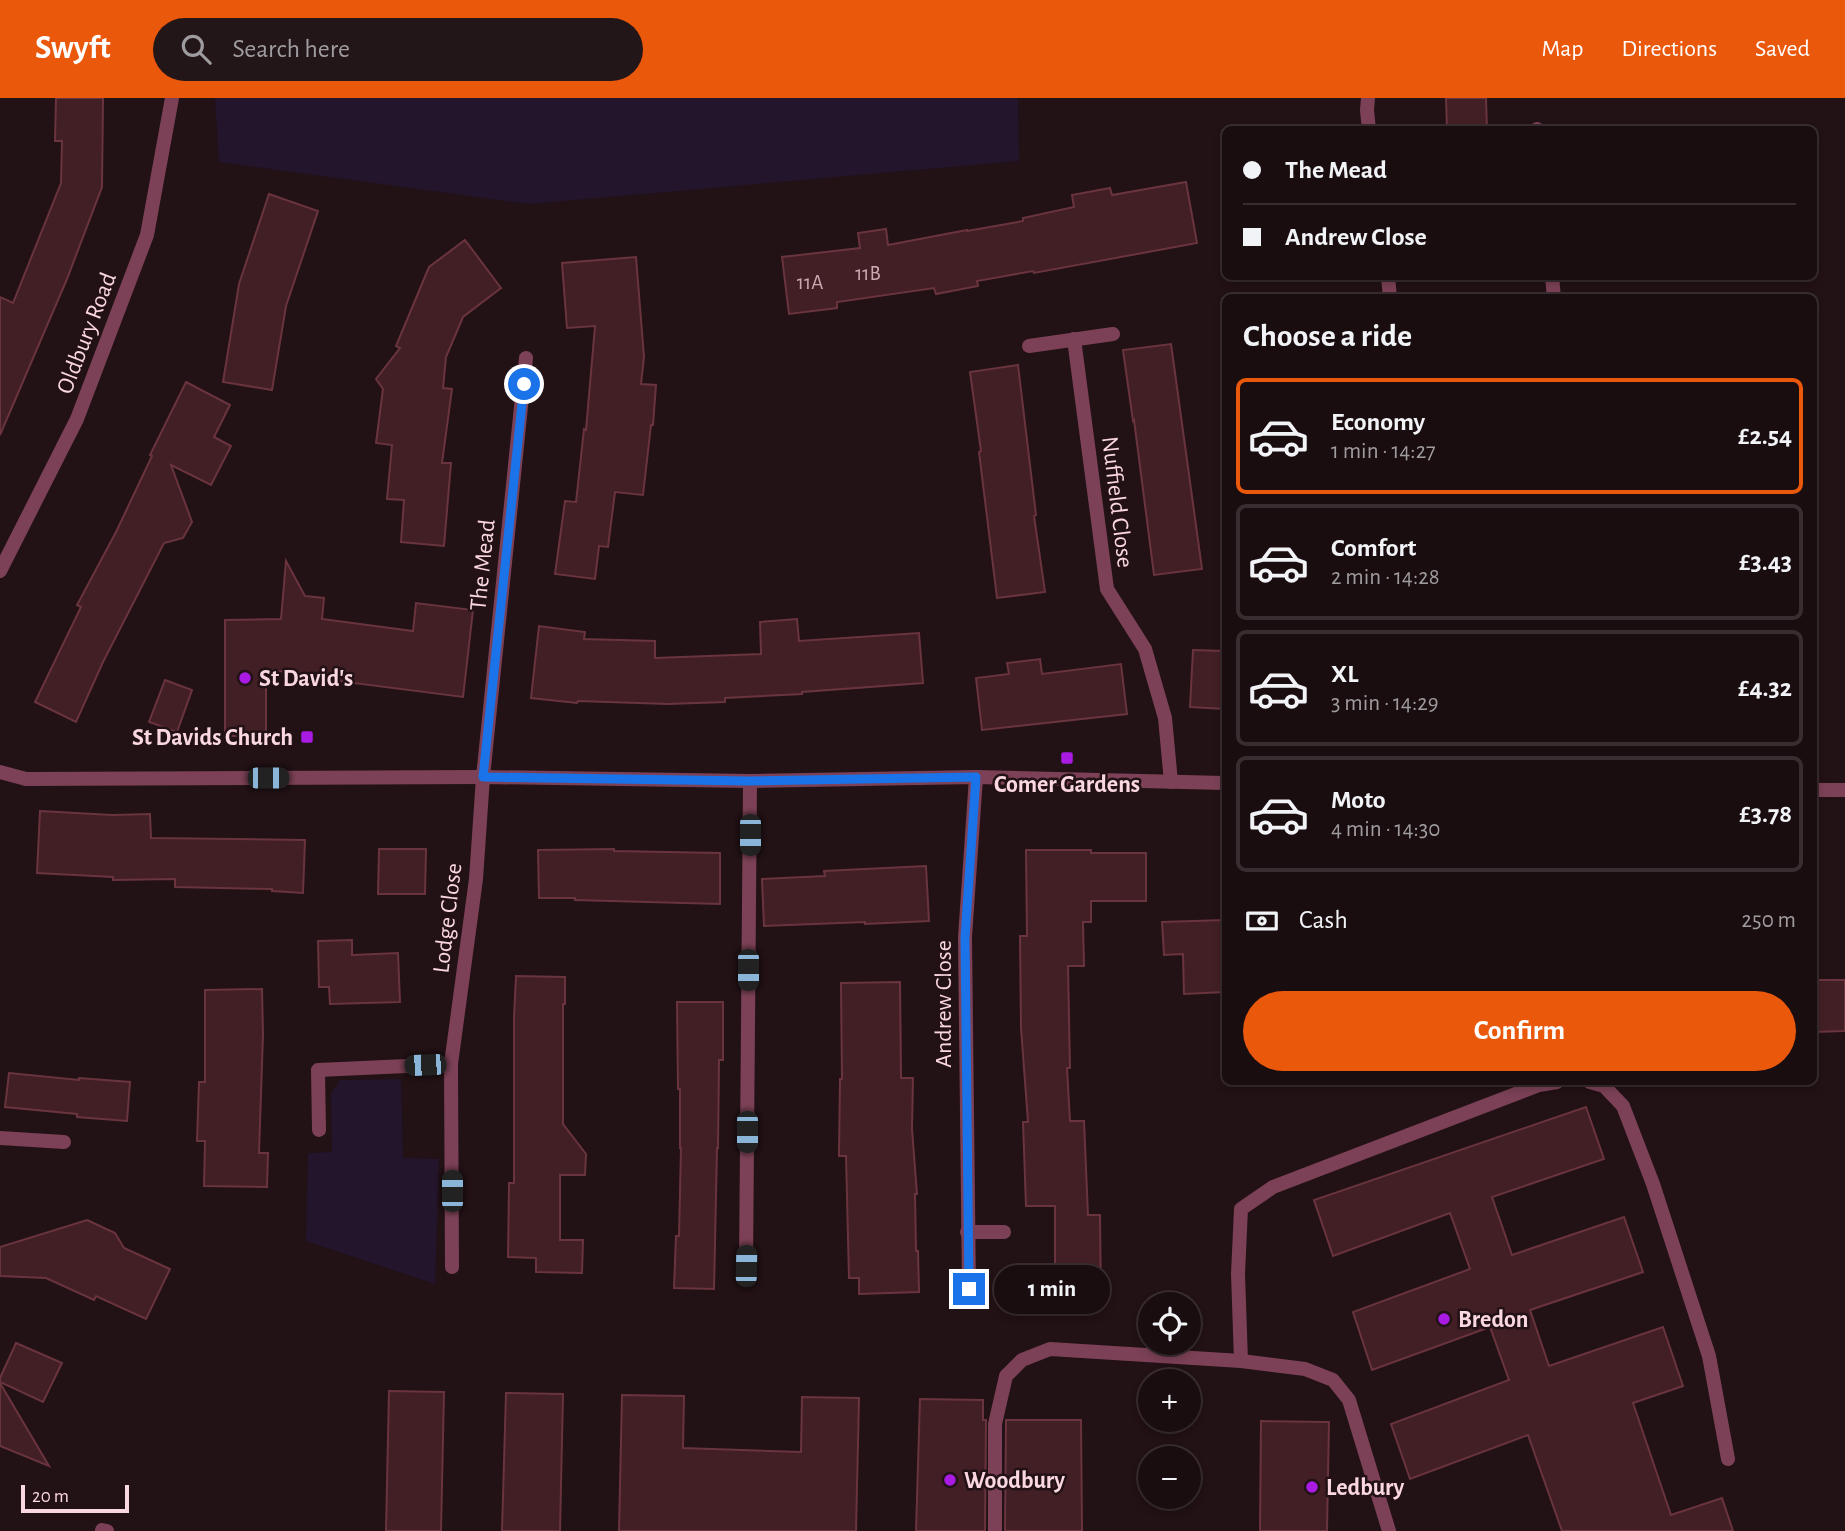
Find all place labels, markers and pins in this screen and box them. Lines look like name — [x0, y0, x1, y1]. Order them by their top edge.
place label: St David's — [259, 667, 353, 691]
marker: St David's — [237, 670, 253, 686]
place label: St Davids Church — [132, 726, 293, 750]
marker: St Davids Church — [299, 729, 315, 745]
marker: Comer Gardens — [1059, 750, 1075, 766]
place label: Comer Gardens — [994, 773, 1140, 797]
place label: Bredon — [1458, 1308, 1528, 1332]
marker: Bredon — [1436, 1311, 1452, 1327]
place label: Woodbury — [964, 1469, 1065, 1493]
marker: Woodbury — [942, 1472, 958, 1488]
place label: Ledbury — [1326, 1476, 1405, 1500]
marker: Ledbury — [1304, 1479, 1320, 1495]

